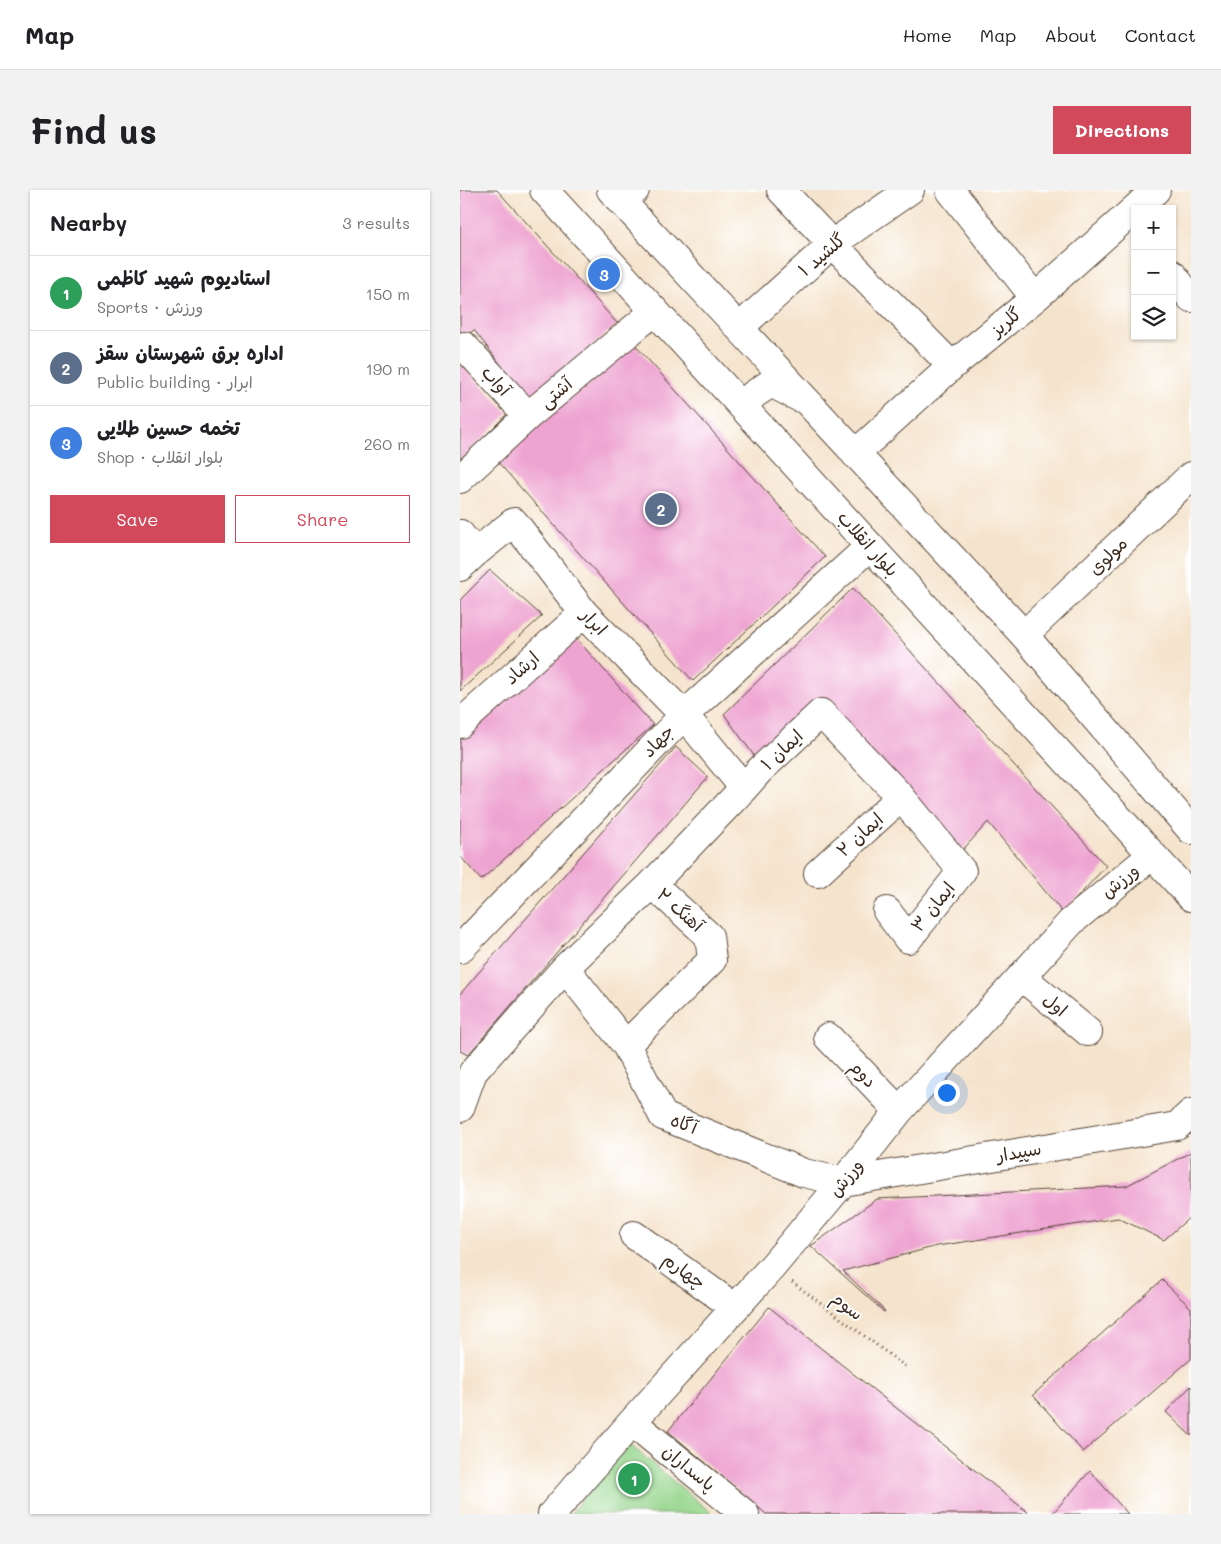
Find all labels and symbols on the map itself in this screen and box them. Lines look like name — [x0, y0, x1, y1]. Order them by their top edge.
street label: گلشید ۱ — [793, 227, 850, 281]
pin: 3 — [588, 255, 620, 293]
street label: گلریز — [983, 301, 1026, 343]
street label: آواب — [477, 360, 518, 402]
street label: آشتی — [534, 370, 578, 413]
pin: 2 — [645, 490, 677, 528]
street label: بلوار انقلاب — [833, 505, 905, 581]
street label: مولوی — [1083, 531, 1132, 580]
street label: ابرار — [575, 601, 613, 640]
street label: ارشاد — [499, 645, 544, 689]
street label: جهاد — [636, 719, 679, 762]
street label: ایمان ۱ — [755, 724, 808, 775]
street label: ایمان ۲ — [831, 807, 888, 862]
street label: ورزش — [1095, 858, 1143, 903]
street label: ایمان ۳ — [905, 876, 960, 936]
street label: آهنگ ۲ — [652, 882, 710, 938]
street label: اول — [1038, 987, 1073, 1021]
street label: دوم — [843, 1054, 883, 1094]
your location — [934, 1080, 960, 1106]
street label: آگاه — [667, 1107, 703, 1140]
street label: سپیدار — [992, 1135, 1043, 1168]
street label: ورزش — [823, 1153, 868, 1201]
street label: چهارم — [657, 1247, 711, 1296]
street label: سوم — [825, 1285, 868, 1327]
street label: پاسداران — [658, 1439, 721, 1497]
pin: 1 — [618, 1460, 650, 1498]

